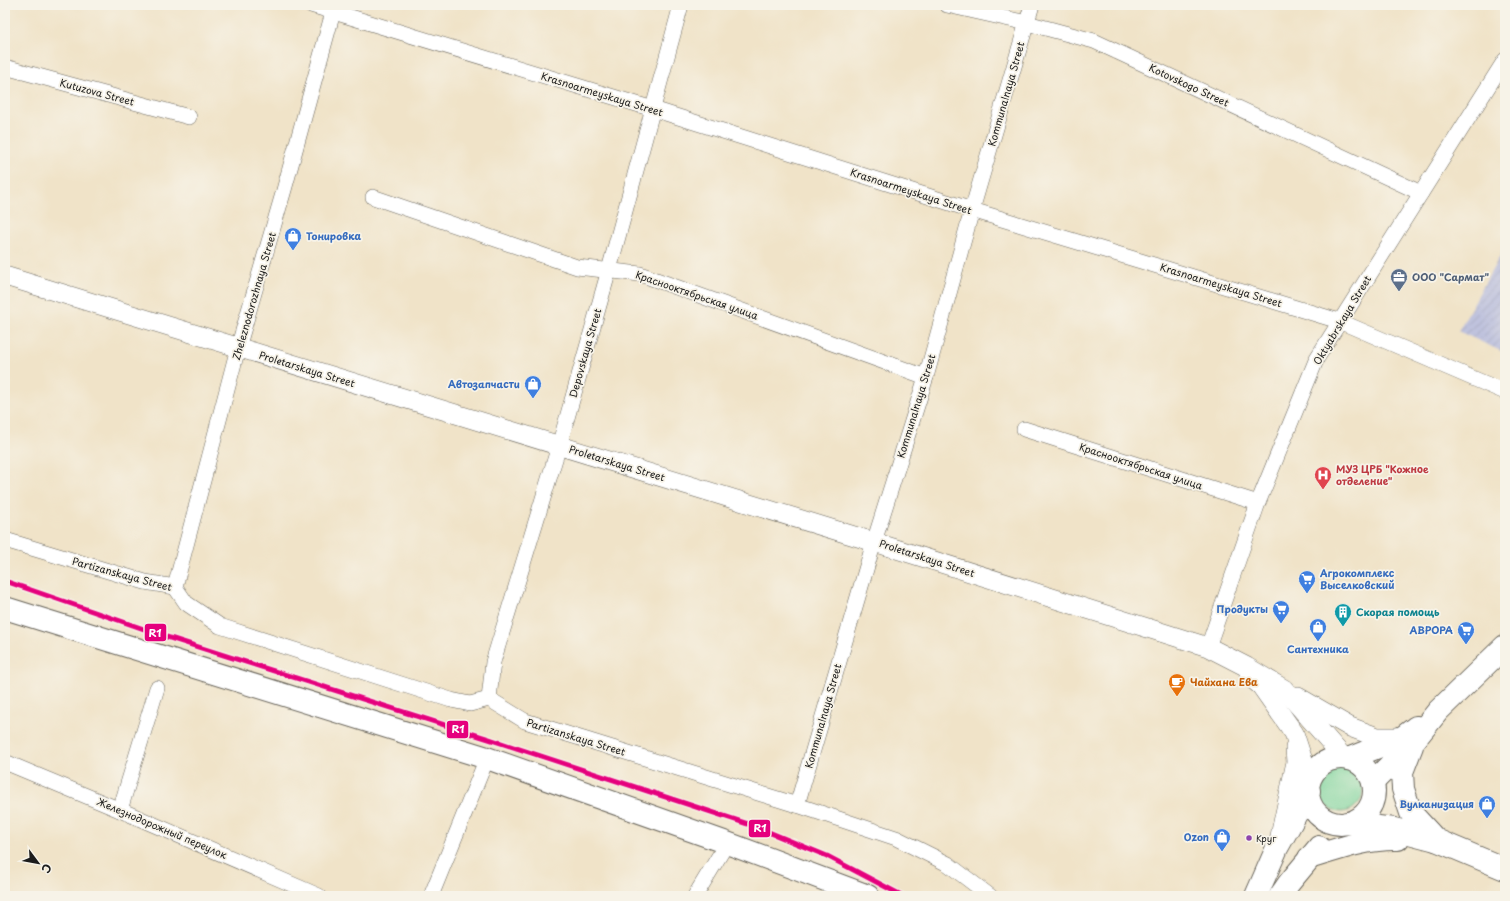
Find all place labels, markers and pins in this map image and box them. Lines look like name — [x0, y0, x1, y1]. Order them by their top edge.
shop icon: Тонировка — [283, 226, 303, 251]
place label: Тонировка — [306, 228, 361, 243]
office icon: ООО "Сармат" — [1389, 267, 1409, 292]
place label: ООО "Сармат" — [1412, 269, 1489, 284]
shop icon: Автозапчасти — [523, 374, 543, 399]
place label: Автозапчасти — [448, 376, 520, 391]
place label: МУЗ ЦРБ "Кожное отделение" — [1336, 461, 1429, 488]
hospital icon: МУЗ ЦРБ "Кожное отделение" — [1313, 465, 1333, 490]
place label: Агрокомплекс Выселковский — [1319, 565, 1395, 592]
supermarket icon: Агрокомплекс Выселковский — [1297, 569, 1317, 594]
supermarket icon: Продукты — [1271, 599, 1291, 624]
place label: Продукты — [1217, 601, 1268, 616]
building icon: Скорая помощь — [1333, 602, 1353, 627]
place label: Скорая помощь — [1356, 604, 1440, 619]
shop icon: Сантехника — [1308, 617, 1328, 642]
supermarket icon: АВРОРА — [1456, 620, 1476, 645]
place label: АВРОРА — [1408, 622, 1453, 637]
place label: Сантехника — [1287, 641, 1349, 656]
cafe icon: Чайхана Ева — [1167, 672, 1187, 697]
place label: Чайхана Ева — [1190, 674, 1258, 689]
shop icon: Вулканизация — [1477, 794, 1497, 819]
place label: Вулканизация — [1400, 796, 1474, 812]
shop icon: Ozon — [1212, 827, 1232, 852]
place label: Ozon — [1184, 829, 1209, 844]
place label: Круг — [1256, 831, 1277, 845]
marker: Круг — [1244, 833, 1254, 843]

